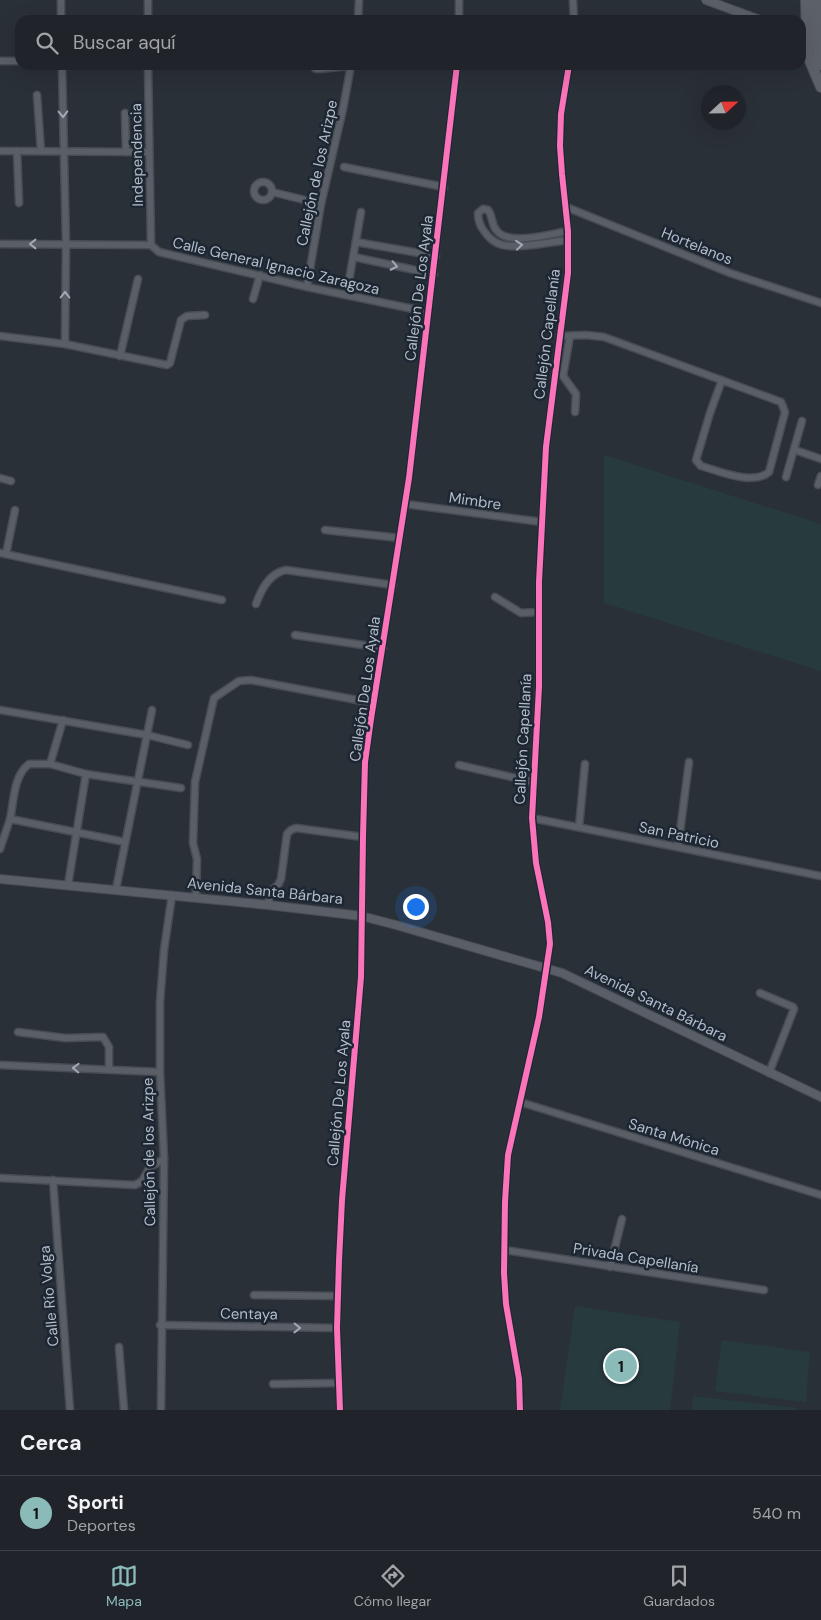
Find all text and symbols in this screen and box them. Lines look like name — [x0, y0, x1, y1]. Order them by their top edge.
search box — [15, 15, 806, 70]
icon: search — [33, 29, 61, 57]
text: Buscar aquí — [73, 30, 176, 55]
north arrow — [701, 85, 746, 130]
street label: Callejón de los Arizpe — [292, 98, 342, 248]
street label: Independencia — [126, 103, 148, 207]
one-way arrow — [58, 110, 68, 118]
street label: Callejón De Los Ayala — [400, 214, 438, 362]
street label: Hortelanos — [658, 223, 736, 269]
street label: Calle General Ignacio Zaragoza — [171, 232, 381, 300]
one-way arrow — [29, 239, 36, 249]
one-way arrow — [516, 240, 524, 251]
one-way arrow — [389, 260, 398, 271]
street label: Callejón Capellanía — [529, 268, 565, 400]
one-way arrow — [60, 291, 70, 299]
street label: Mimbre — [447, 487, 503, 515]
street label: Callejón De Los Ayala — [345, 615, 385, 763]
street label: Callejón Capellanía — [510, 673, 536, 805]
street label: San Patricio — [637, 817, 721, 853]
street label: Avenida Santa Bárbara — [186, 873, 344, 909]
your location — [403, 894, 429, 920]
street label: Avenida Santa Bárbara — [581, 960, 731, 1046]
street label: Callejón De Los Ayala — [323, 1019, 355, 1167]
one-way arrow — [72, 1063, 80, 1074]
street label: Callejón de los Arizpe — [138, 1077, 160, 1227]
street label: Santa Mónica — [626, 1114, 722, 1160]
street label: Privada Capellanía — [572, 1238, 700, 1278]
street label: Calle Río Volga — [35, 1245, 63, 1347]
street label: Centaya — [220, 1303, 278, 1325]
one-way arrow — [293, 1323, 301, 1333]
pin: 1 — [605, 1347, 637, 1385]
text: Cerca — [20, 1429, 82, 1457]
text: Sporti — [67, 1490, 124, 1515]
text: 1 — [33, 1503, 39, 1524]
text: 540 m — [752, 1503, 801, 1524]
text: Deportes — [67, 1515, 136, 1536]
tab: Mapa — [106, 1562, 142, 1610]
tab: Cómo llegar — [354, 1562, 431, 1610]
tab: Guardados — [643, 1562, 715, 1610]

